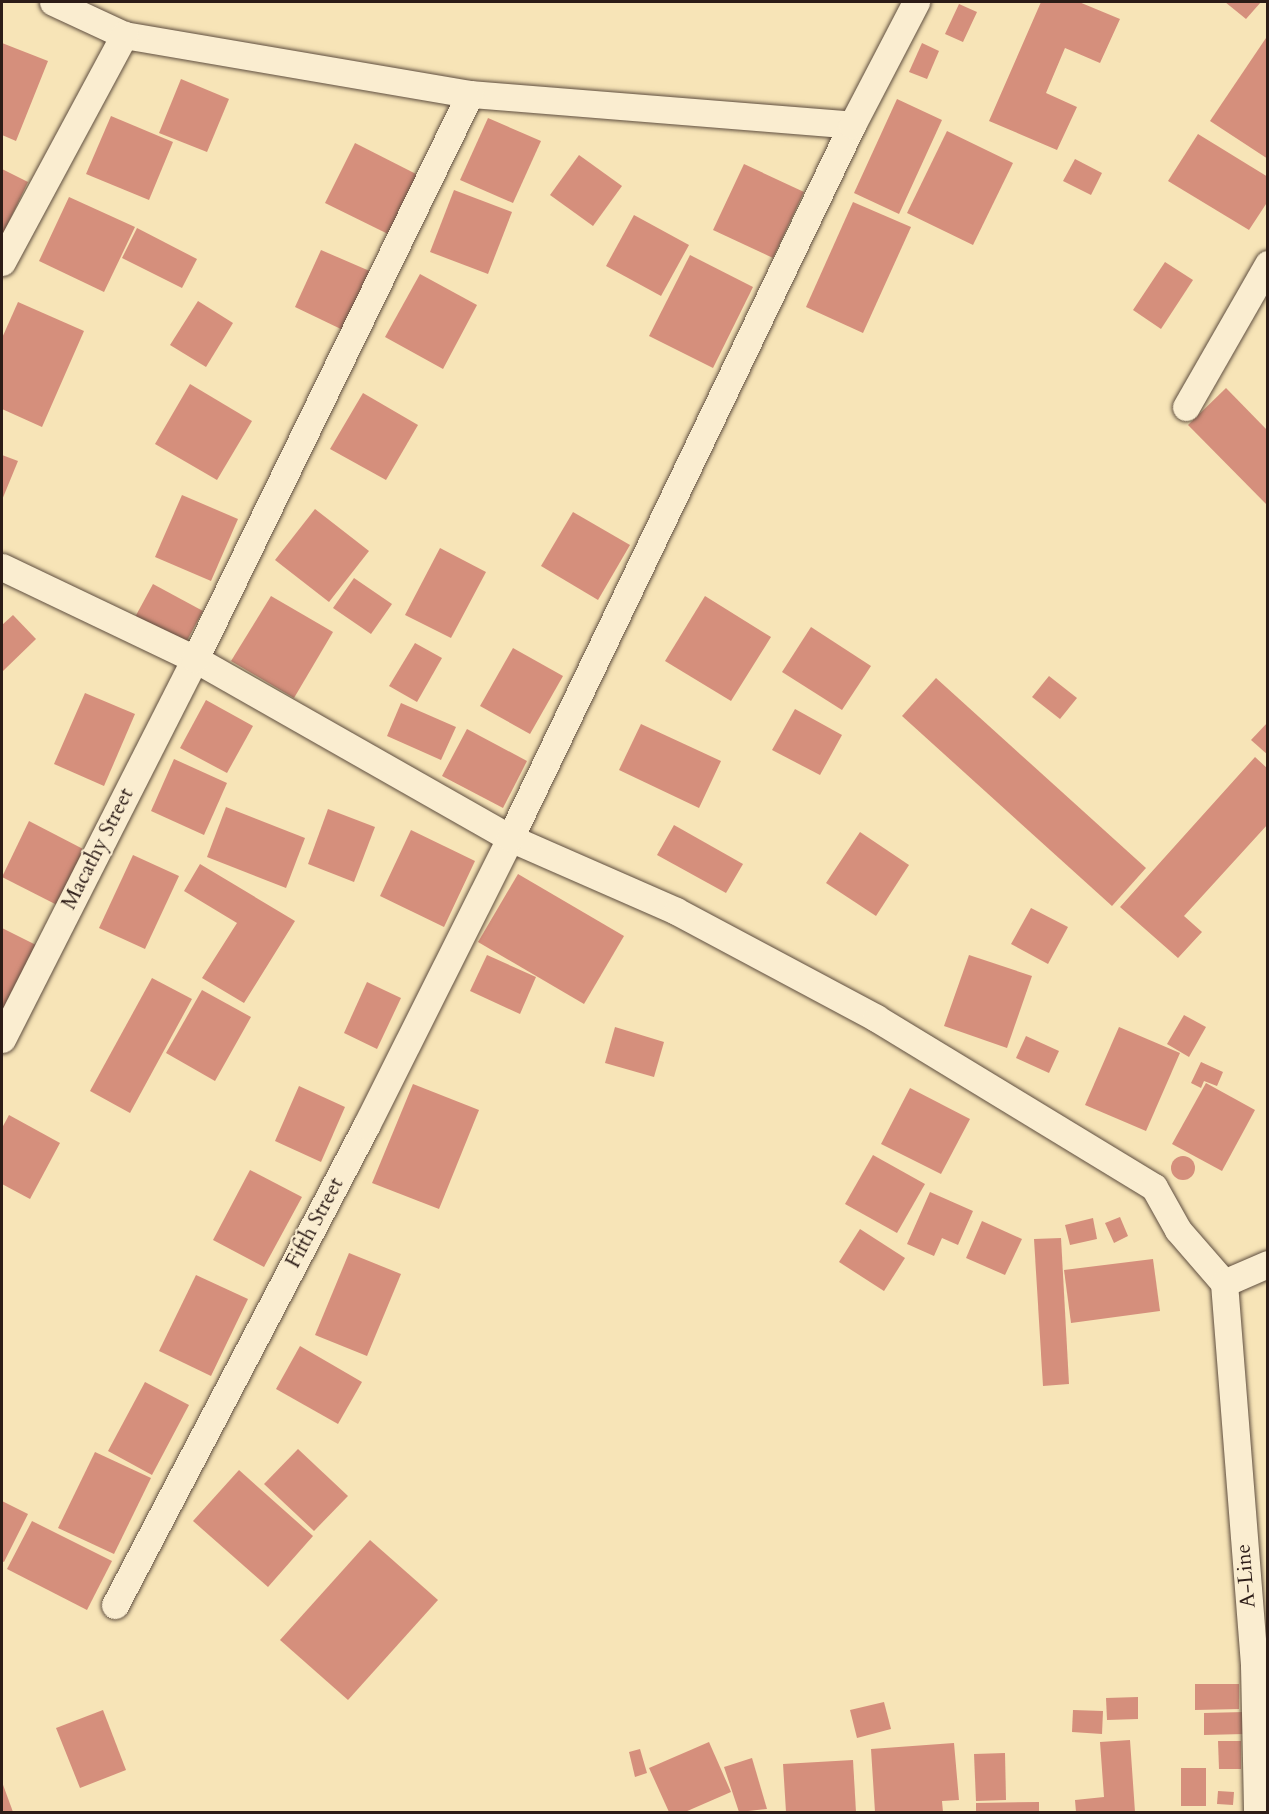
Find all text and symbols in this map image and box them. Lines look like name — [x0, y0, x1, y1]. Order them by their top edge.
street label: Macathy Street — [57, 784, 139, 914]
street label: Fifth Street — [281, 1174, 349, 1272]
street label: A-Line — [1231, 1543, 1261, 1609]

